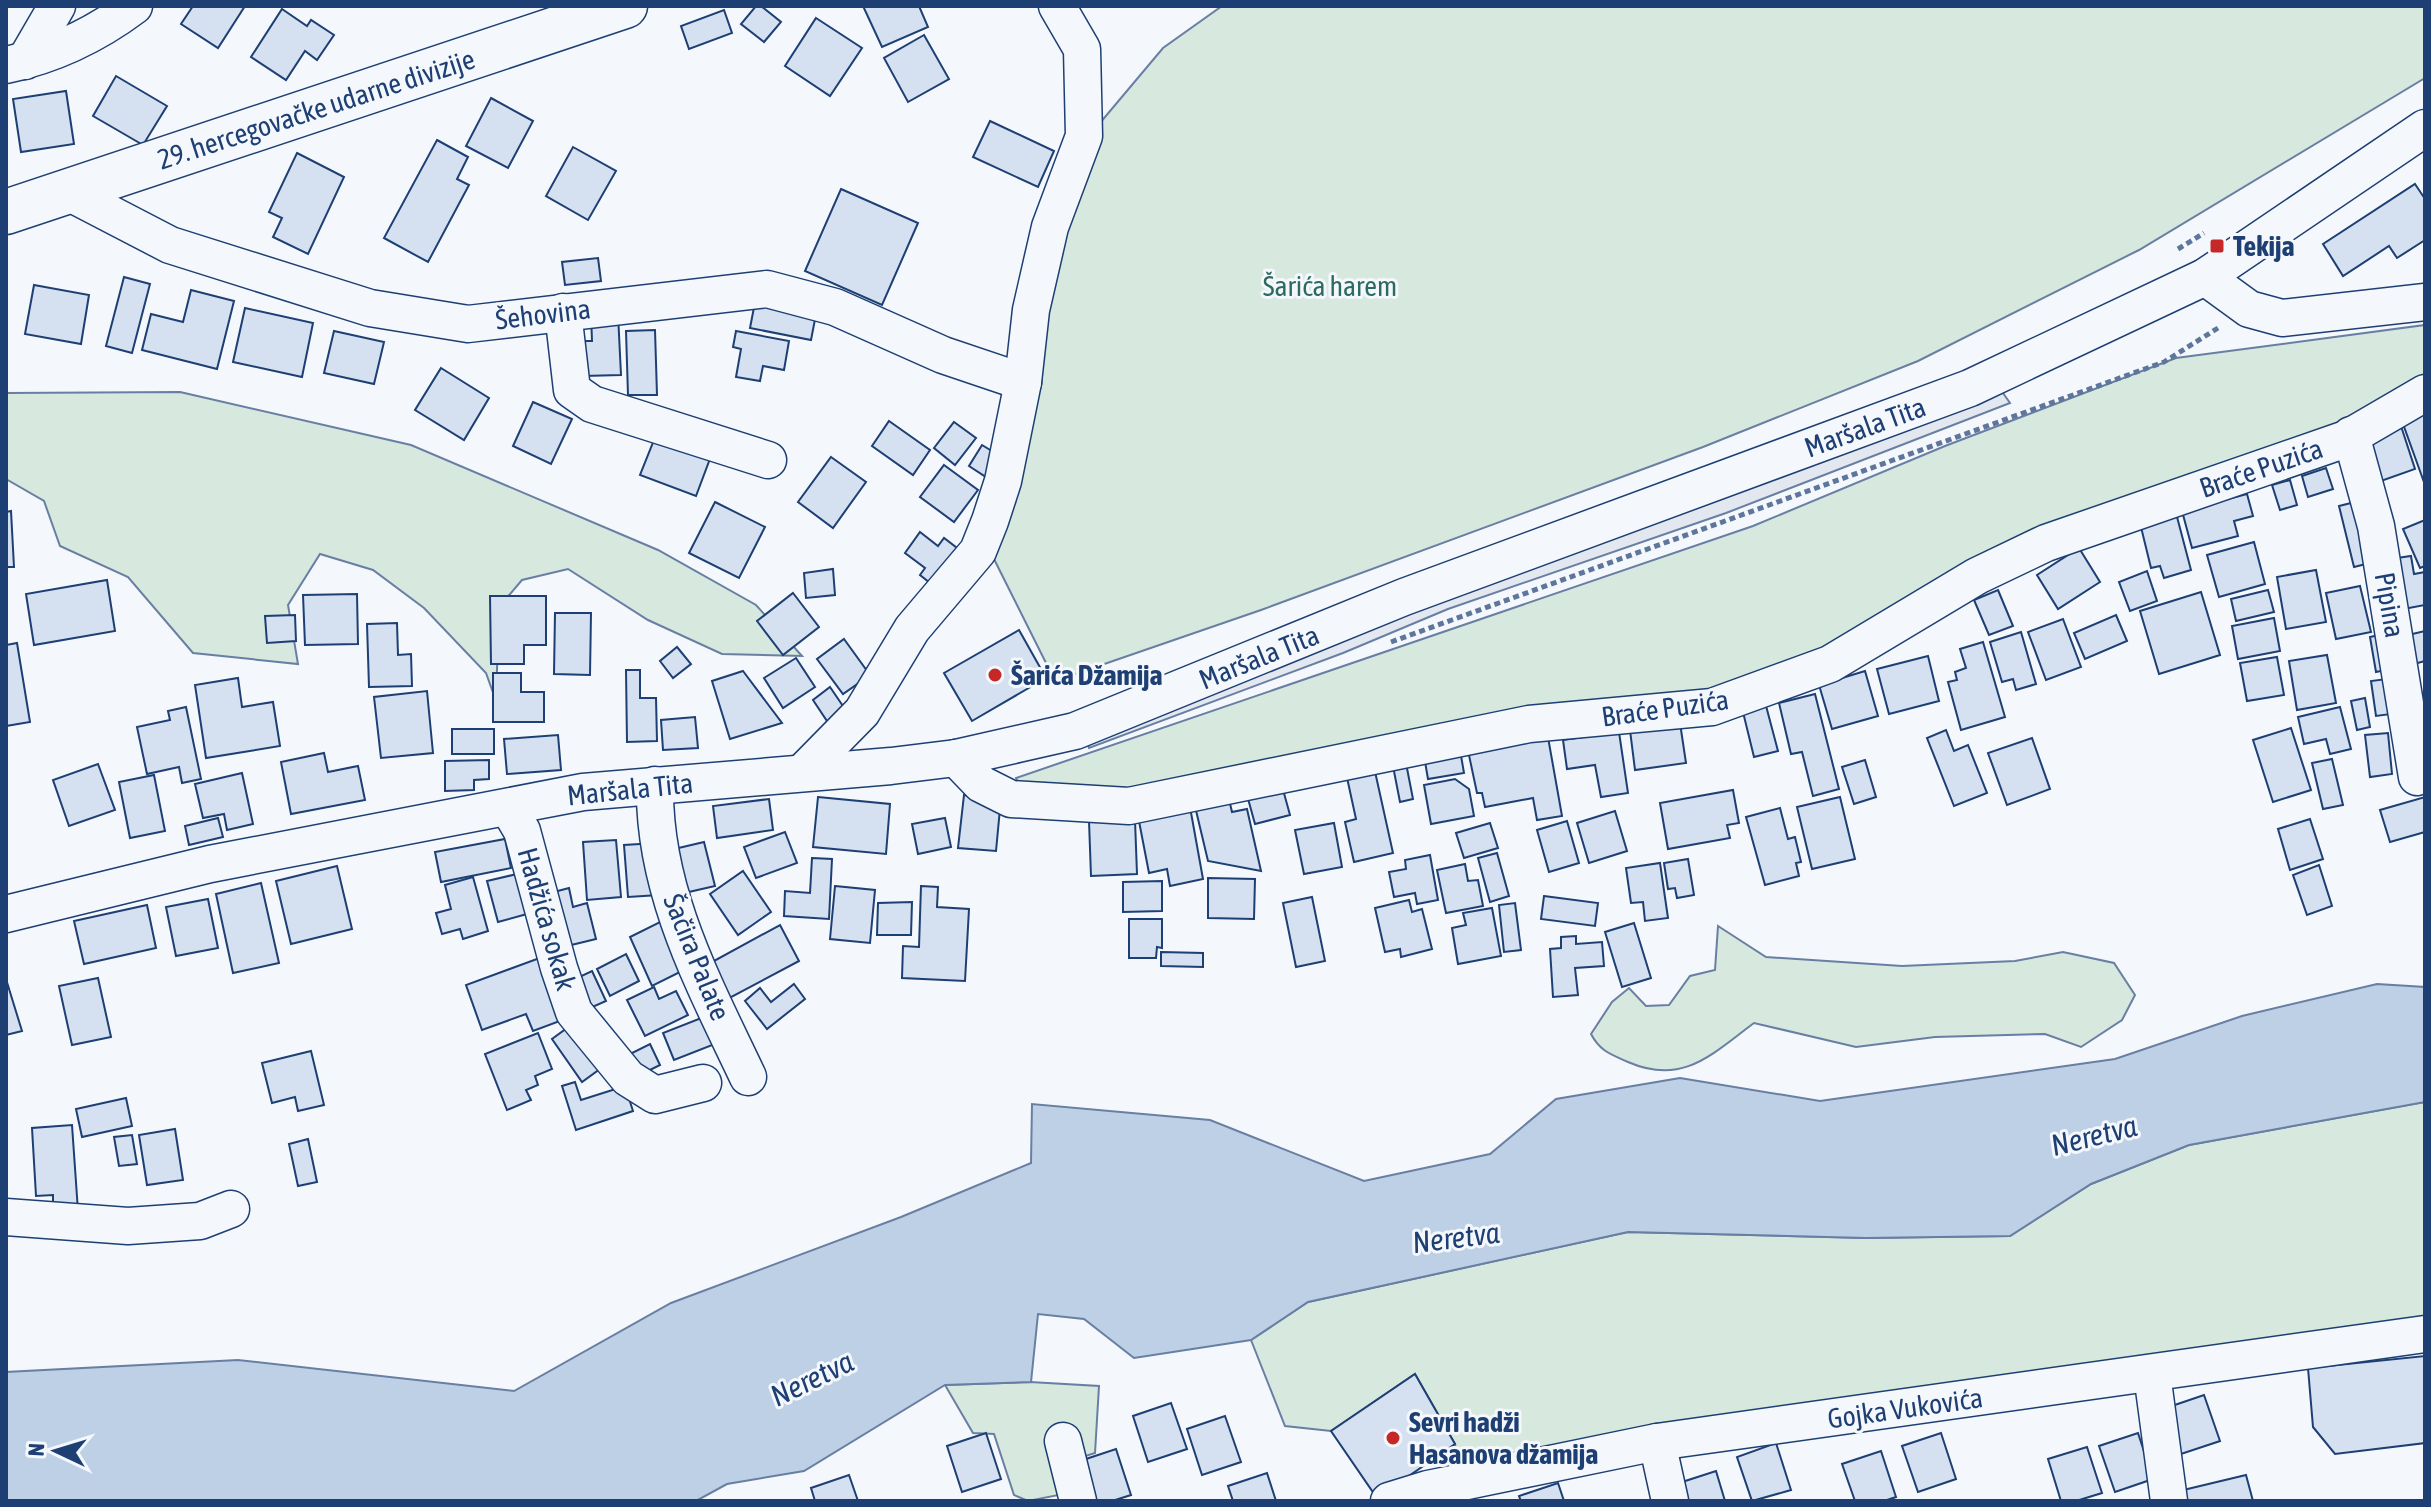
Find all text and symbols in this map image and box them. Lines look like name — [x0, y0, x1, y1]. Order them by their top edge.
street label: 29. hercegovačke udarne divizije — [153, 43, 479, 175]
place label: Tekija — [2233, 230, 2294, 262]
marker: Tekija — [2208, 237, 2226, 255]
park label: Šarića harem — [1263, 270, 1397, 302]
street label: Šehovina — [494, 292, 592, 336]
street label: Maršala Tita — [1800, 390, 1930, 464]
street label: Braće Puzića — [2195, 432, 2327, 504]
street label: Pipina — [2369, 570, 2411, 640]
street label: Maršala Tita — [1194, 618, 1324, 696]
place label: Šarića Džamija — [1011, 659, 1163, 691]
marker: Šarića Džamija — [986, 666, 1004, 684]
street label: Braće Puzića — [1599, 683, 1731, 733]
street label: Maršala Tita — [565, 766, 695, 812]
street label: Hadžića sokak — [511, 844, 583, 994]
street label: Šačira Palate — [657, 889, 737, 1025]
water label: Neretva — [2047, 1108, 2140, 1162]
water label: Neretva — [1410, 1215, 1501, 1259]
water label: Neretva — [765, 1344, 858, 1413]
street label: Gojka Vukovića — [1825, 1381, 1985, 1435]
place label: Sevri hadži Hasanova džamija — [1409, 1406, 1598, 1470]
north arrow — [16, 1411, 96, 1491]
marker: Sevri hadži Hasanova džamija — [1384, 1429, 1402, 1447]
text: N — [23, 1442, 49, 1457]

